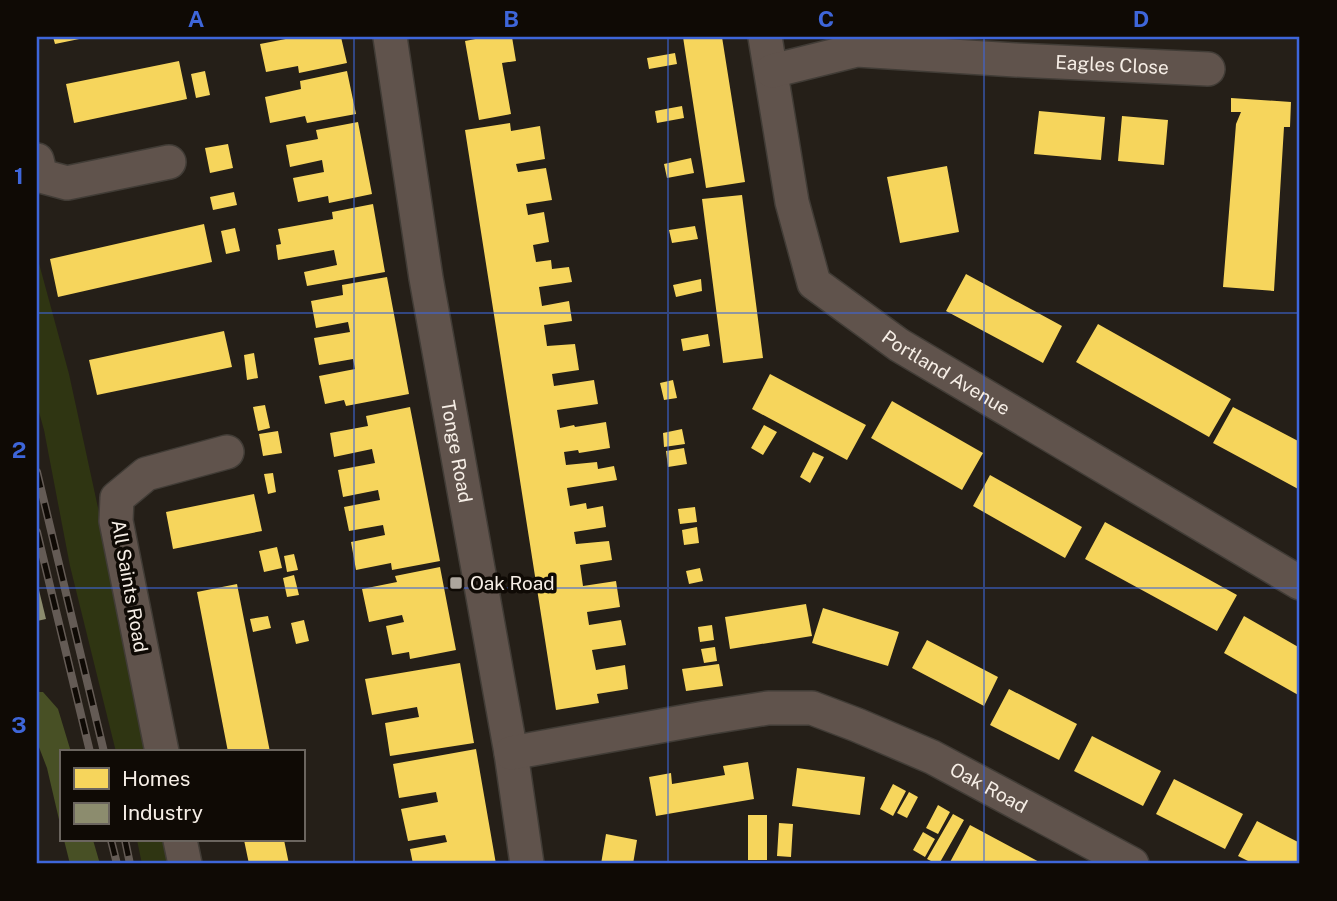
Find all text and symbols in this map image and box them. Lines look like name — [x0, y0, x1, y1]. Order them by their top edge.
text: A — [188, 5, 205, 32]
text: B — [503, 5, 519, 32]
text: C — [818, 5, 834, 32]
text: D — [1133, 5, 1149, 32]
street label: Eagles Close — [1055, 51, 1169, 78]
text: 1 — [14, 162, 24, 189]
street label: Portland Avenue — [878, 325, 1014, 420]
street label: Tonge Road — [437, 399, 477, 504]
text: 2 — [12, 436, 26, 463]
street label: All Saints Road — [107, 518, 153, 654]
place label: Oak Road — [470, 572, 555, 594]
marker: Oak Road — [448, 575, 464, 591]
text: 3 — [11, 711, 27, 738]
legend — [60, 750, 304, 842]
street label: Oak Road — [946, 758, 1031, 817]
text: Homes — [122, 766, 190, 791]
text: Industry — [122, 800, 203, 825]

